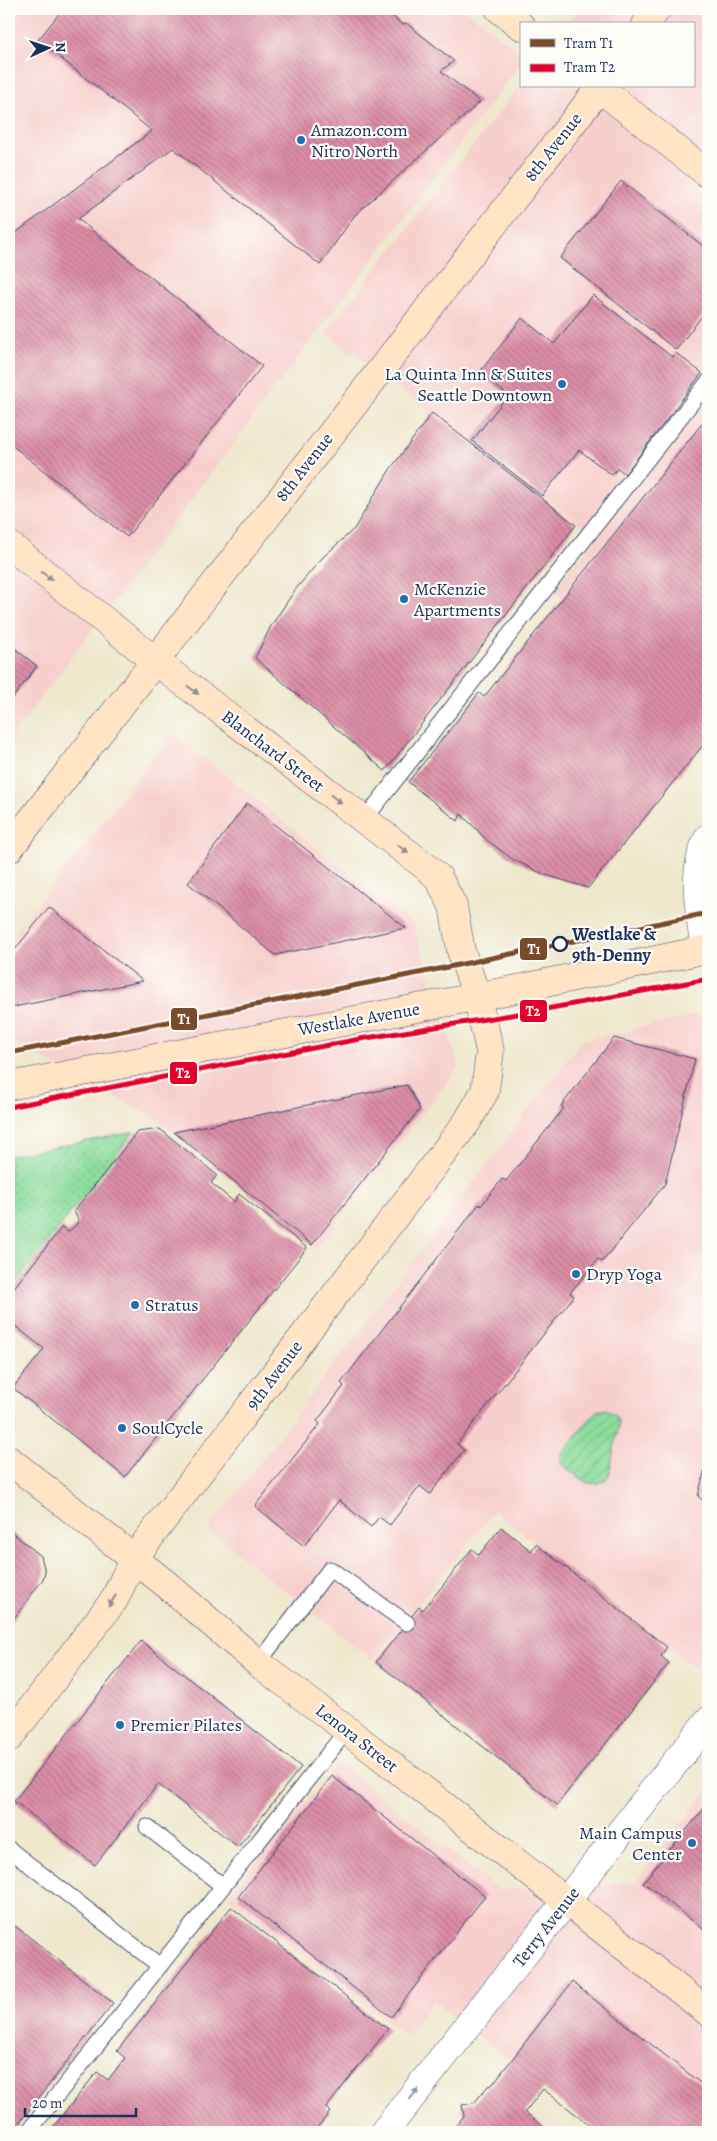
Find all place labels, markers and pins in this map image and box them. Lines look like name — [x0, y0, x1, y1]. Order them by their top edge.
place label: Amazon.com Nitro North — [310, 118, 408, 163]
marker: Amazon.com Nitro North — [295, 134, 307, 146]
place label: La Quinta Inn & Suites Seattle Downtown — [384, 362, 552, 407]
marker: La Quinta Inn & Suites Seattle Downtown — [556, 378, 568, 390]
place label: McKenzie Apartments — [413, 577, 501, 622]
marker: McKenzie Apartments — [398, 593, 410, 605]
place label: Westlake & 9th-Denny — [571, 922, 657, 967]
marker: Westlake & 9th-Denny — [552, 936, 568, 952]
place label: Dryp Yoga — [586, 1262, 663, 1286]
marker: Dryp Yoga — [570, 1268, 582, 1280]
place label: Stratus — [145, 1293, 199, 1317]
marker: Stratus — [129, 1299, 141, 1311]
place label: SoulCycle — [132, 1416, 203, 1440]
marker: SoulCycle — [116, 1422, 128, 1434]
place label: Premier Pilates — [130, 1713, 242, 1737]
marker: Premier Pilates — [114, 1719, 126, 1731]
place label: Main Campus Center — [579, 1821, 682, 1866]
marker: Main Campus Center — [686, 1837, 698, 1849]

